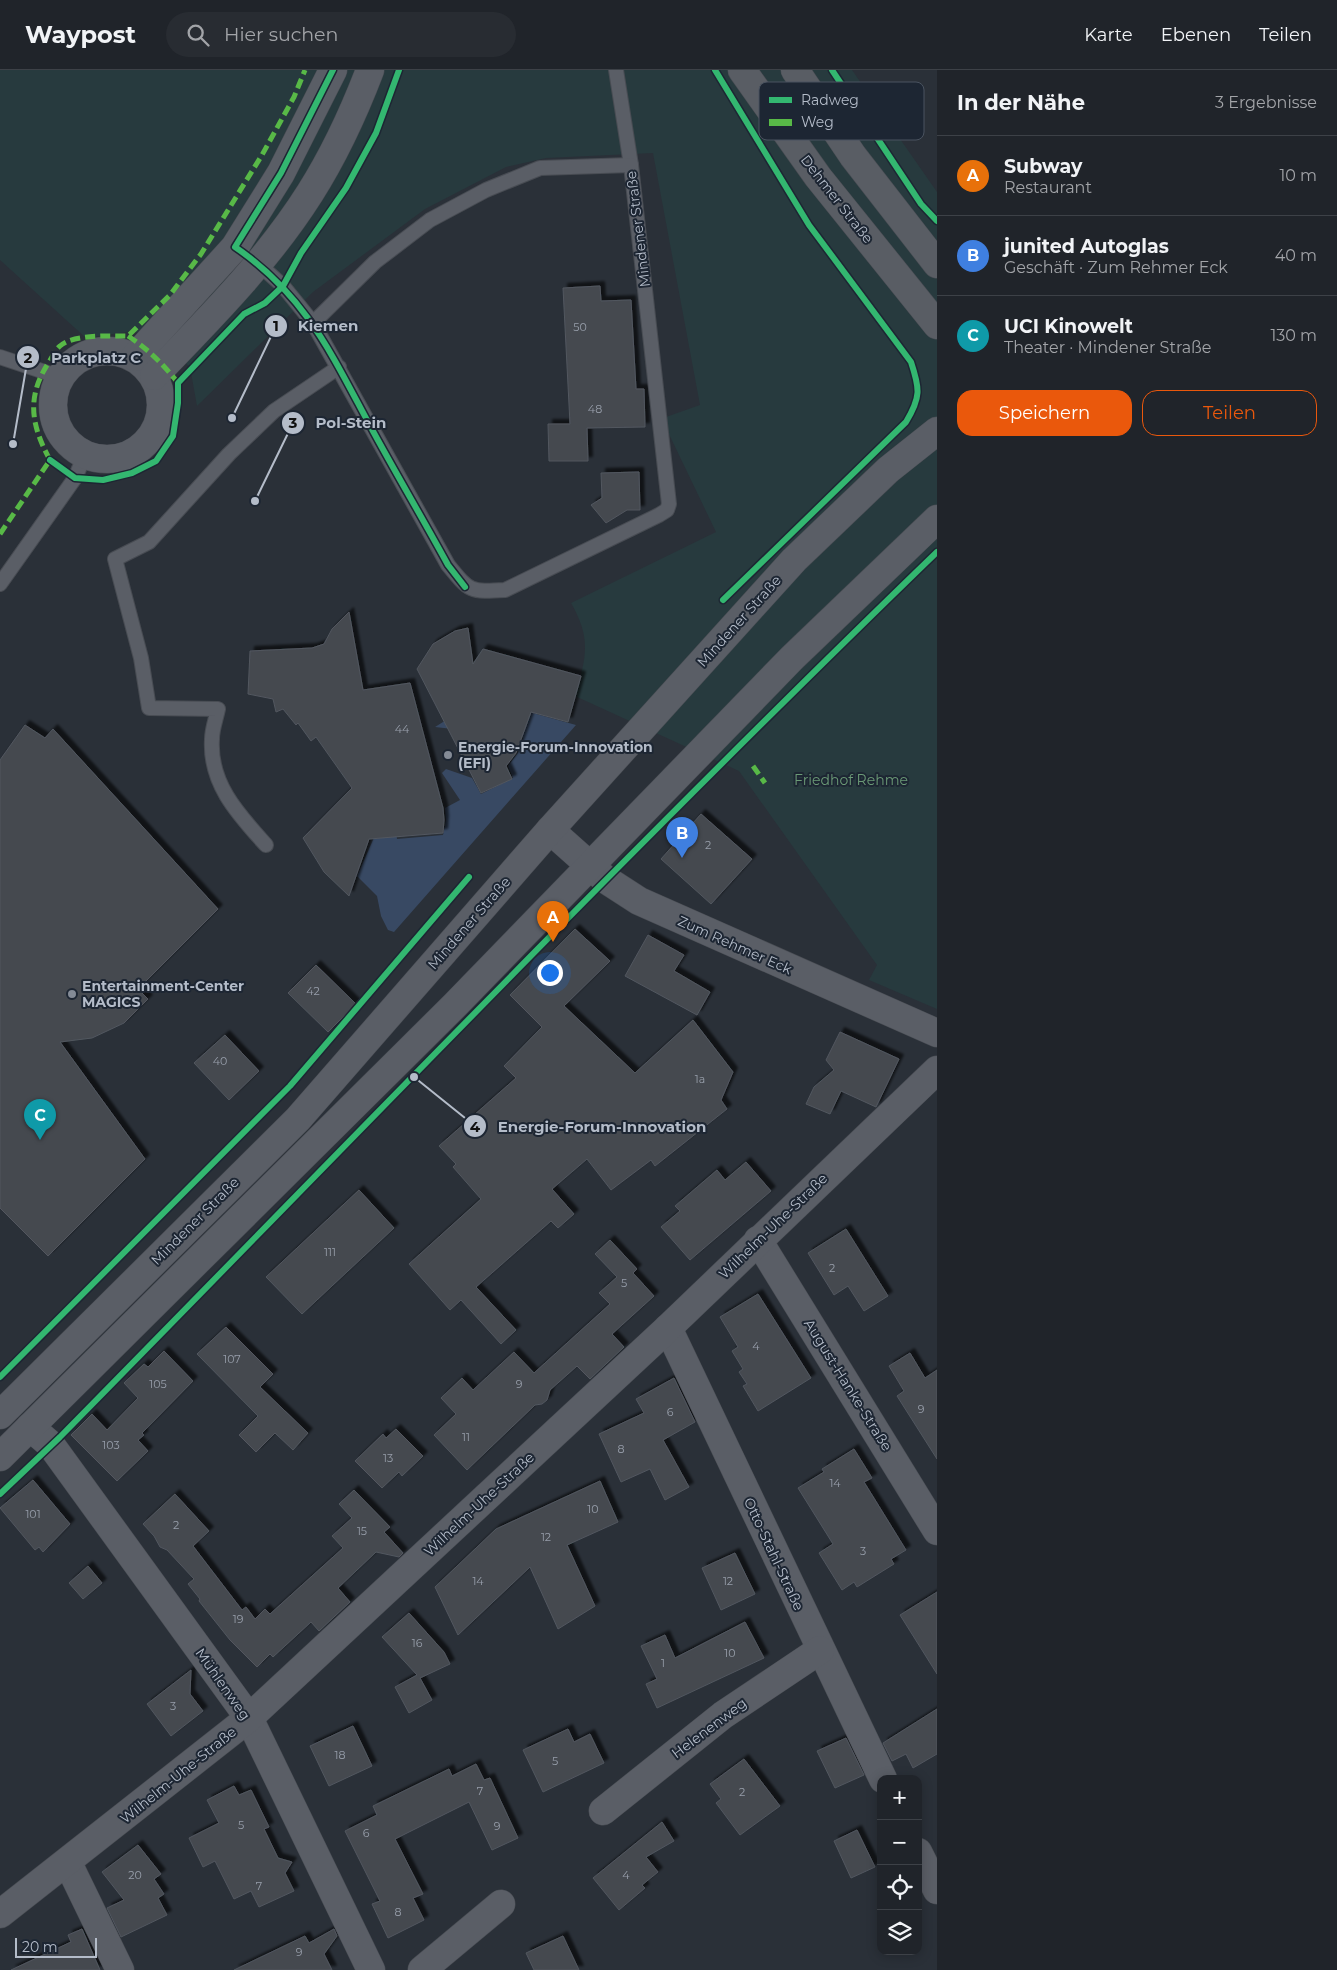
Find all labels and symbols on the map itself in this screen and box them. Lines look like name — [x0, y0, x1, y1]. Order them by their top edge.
legend — [759, 82, 924, 140]
text: Radweg — [801, 91, 859, 109]
text: Weg — [801, 113, 834, 131]
street label: Dehmer Straße — [797, 151, 877, 247]
street label: Mindener Straße — [622, 170, 654, 288]
callout: Kiemen — [263, 311, 369, 341]
text: 1 — [273, 316, 279, 335]
text: Kiemen — [298, 316, 358, 335]
house number: 50 — [573, 320, 587, 334]
callout: Parkplatz C — [16, 342, 151, 372]
text: 2 — [24, 348, 33, 367]
text: Parkplatz C — [51, 348, 141, 367]
house number: 48 — [588, 402, 602, 416]
callout: Pol-Stein — [280, 408, 396, 438]
text: 3 — [288, 413, 298, 432]
text: Pol-Stein — [316, 413, 386, 432]
street label: Mindener Straße — [693, 571, 785, 671]
house number: 44 — [395, 722, 410, 736]
place label: Energie-Forum-Innovation (EFI) — [458, 738, 653, 772]
marker: Energie-Forum-Innovation (EFI) — [442, 749, 454, 761]
park label: Friedhof Rehme — [794, 771, 908, 789]
pin: B — [666, 817, 698, 858]
house number: 2 — [705, 838, 711, 852]
street label: Mindener Straße — [424, 873, 514, 973]
pin: A — [537, 901, 569, 942]
street label: Zum Rehmer Eck — [675, 912, 795, 978]
your location — [537, 960, 563, 986]
place label: Entertainment-Center MAGICS — [82, 977, 244, 1011]
house number: 42 — [306, 984, 320, 998]
marker: Entertainment-Center MAGICS — [66, 988, 78, 1000]
house number: 40 — [213, 1054, 227, 1068]
house number: 1a — [695, 1072, 705, 1086]
pin: C — [24, 1099, 56, 1140]
callout: Energie-Forum-Innovation — [463, 1111, 716, 1141]
text: 4 — [470, 1117, 481, 1136]
text: Energie-Forum-Innovation — [498, 1117, 706, 1136]
street label: Wilhelm-Uhe-Straße — [715, 1169, 831, 1283]
street label: Mindener Straße — [147, 1173, 243, 1269]
house number: 111 — [324, 1245, 336, 1259]
house number: 2 — [829, 1261, 835, 1275]
house number: 5 — [621, 1276, 627, 1290]
street label: August-Hanke-Straße — [800, 1316, 896, 1454]
house number: 4 — [752, 1339, 760, 1353]
house number: 107 — [223, 1352, 241, 1366]
house number: 105 — [149, 1377, 167, 1391]
house number: 9 — [516, 1377, 523, 1391]
house number: 9 — [918, 1402, 925, 1416]
house number: 6 — [667, 1405, 674, 1419]
house number: 11 — [462, 1430, 470, 1444]
house number: 103 — [102, 1438, 120, 1452]
house number: 8 — [617, 1442, 625, 1456]
street label: Wilhelm-Uhe-Straße — [420, 1448, 538, 1560]
house number: 13 — [383, 1451, 393, 1465]
house number: 14 — [829, 1476, 841, 1490]
street label: Otto-Stahl-Straße — [740, 1495, 808, 1613]
house number: 10 — [587, 1502, 599, 1516]
house number: 101 — [25, 1507, 41, 1521]
house number: 2 — [173, 1518, 179, 1532]
house number: 15 — [357, 1524, 367, 1538]
house number: 12 — [541, 1530, 551, 1544]
house number: 3 — [860, 1544, 866, 1558]
house number: 14 — [472, 1574, 484, 1588]
house number: 12 — [723, 1574, 733, 1588]
house number: 19 — [233, 1612, 244, 1626]
house number: 16 — [412, 1636, 423, 1650]
street label: Mühlenweg — [192, 1644, 254, 1724]
house number: 10 — [724, 1646, 736, 1660]
house number: 1 — [661, 1656, 665, 1670]
street label: Helenenweg — [668, 1694, 750, 1762]
house number: 3 — [170, 1699, 176, 1713]
street label: Wilhelm-Uhe-Straße — [116, 1723, 240, 1827]
house number: 18 — [335, 1748, 346, 1762]
house number: 5 — [552, 1754, 558, 1768]
house number: 7 — [477, 1784, 483, 1798]
house number: 2 — [739, 1785, 745, 1799]
house number: 5 — [238, 1818, 244, 1832]
house number: 9 — [494, 1819, 501, 1833]
house number: 6 — [363, 1826, 370, 1840]
house number: 20 — [128, 1868, 142, 1882]
house number: 4 — [622, 1868, 630, 1882]
house number: 7 — [256, 1879, 262, 1893]
house number: 8 — [394, 1905, 402, 1919]
scale bar — [15, 1935, 98, 1958]
house number: 9 — [296, 1945, 303, 1959]

